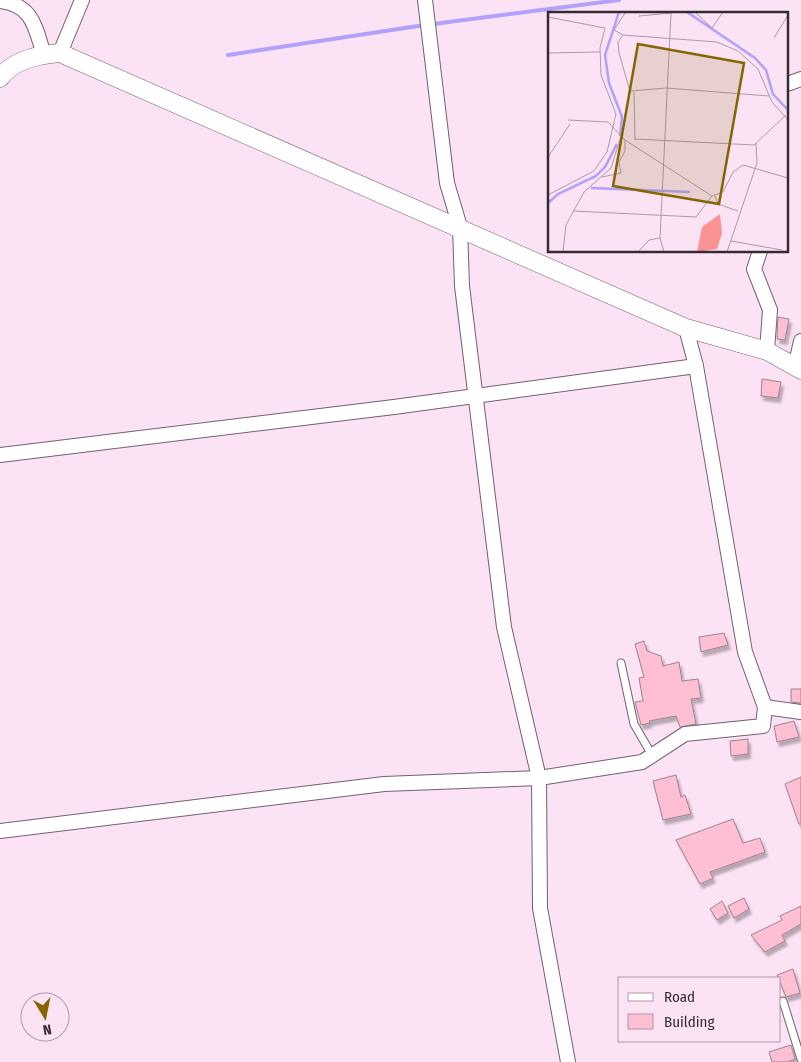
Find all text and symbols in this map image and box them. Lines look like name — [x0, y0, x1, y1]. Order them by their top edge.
inset map — [548, 12, 788, 252]
legend — [618, 977, 781, 1042]
text: Road — [664, 988, 695, 1006]
north arrow — [20, 992, 70, 1042]
text: Building — [664, 1013, 715, 1031]
text: N — [42, 1020, 53, 1038]

